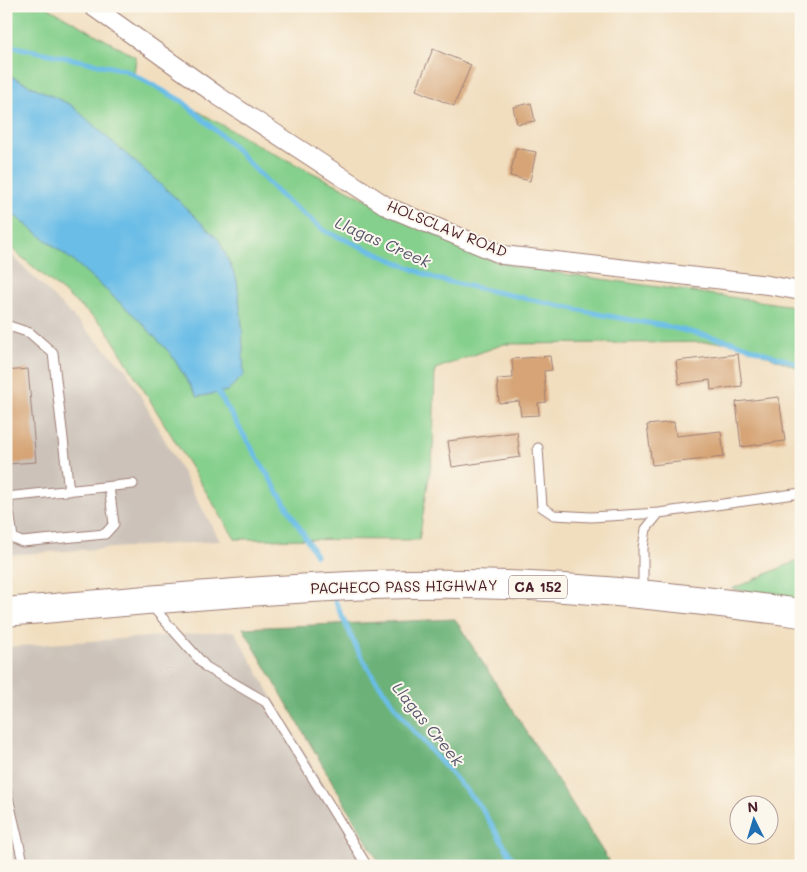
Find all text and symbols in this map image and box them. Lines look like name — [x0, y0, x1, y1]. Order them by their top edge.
street label: HOLSCLAW ROAD — [384, 195, 510, 261]
water label: Llagas Creek — [332, 211, 435, 272]
street label: PACHECO PASS HIGHWAY — [310, 574, 498, 598]
road number: CA 152 — [509, 576, 567, 598]
water label: Llagas Creek — [388, 677, 469, 770]
north arrow — [730, 794, 780, 844]
text: N — [747, 797, 759, 816]

